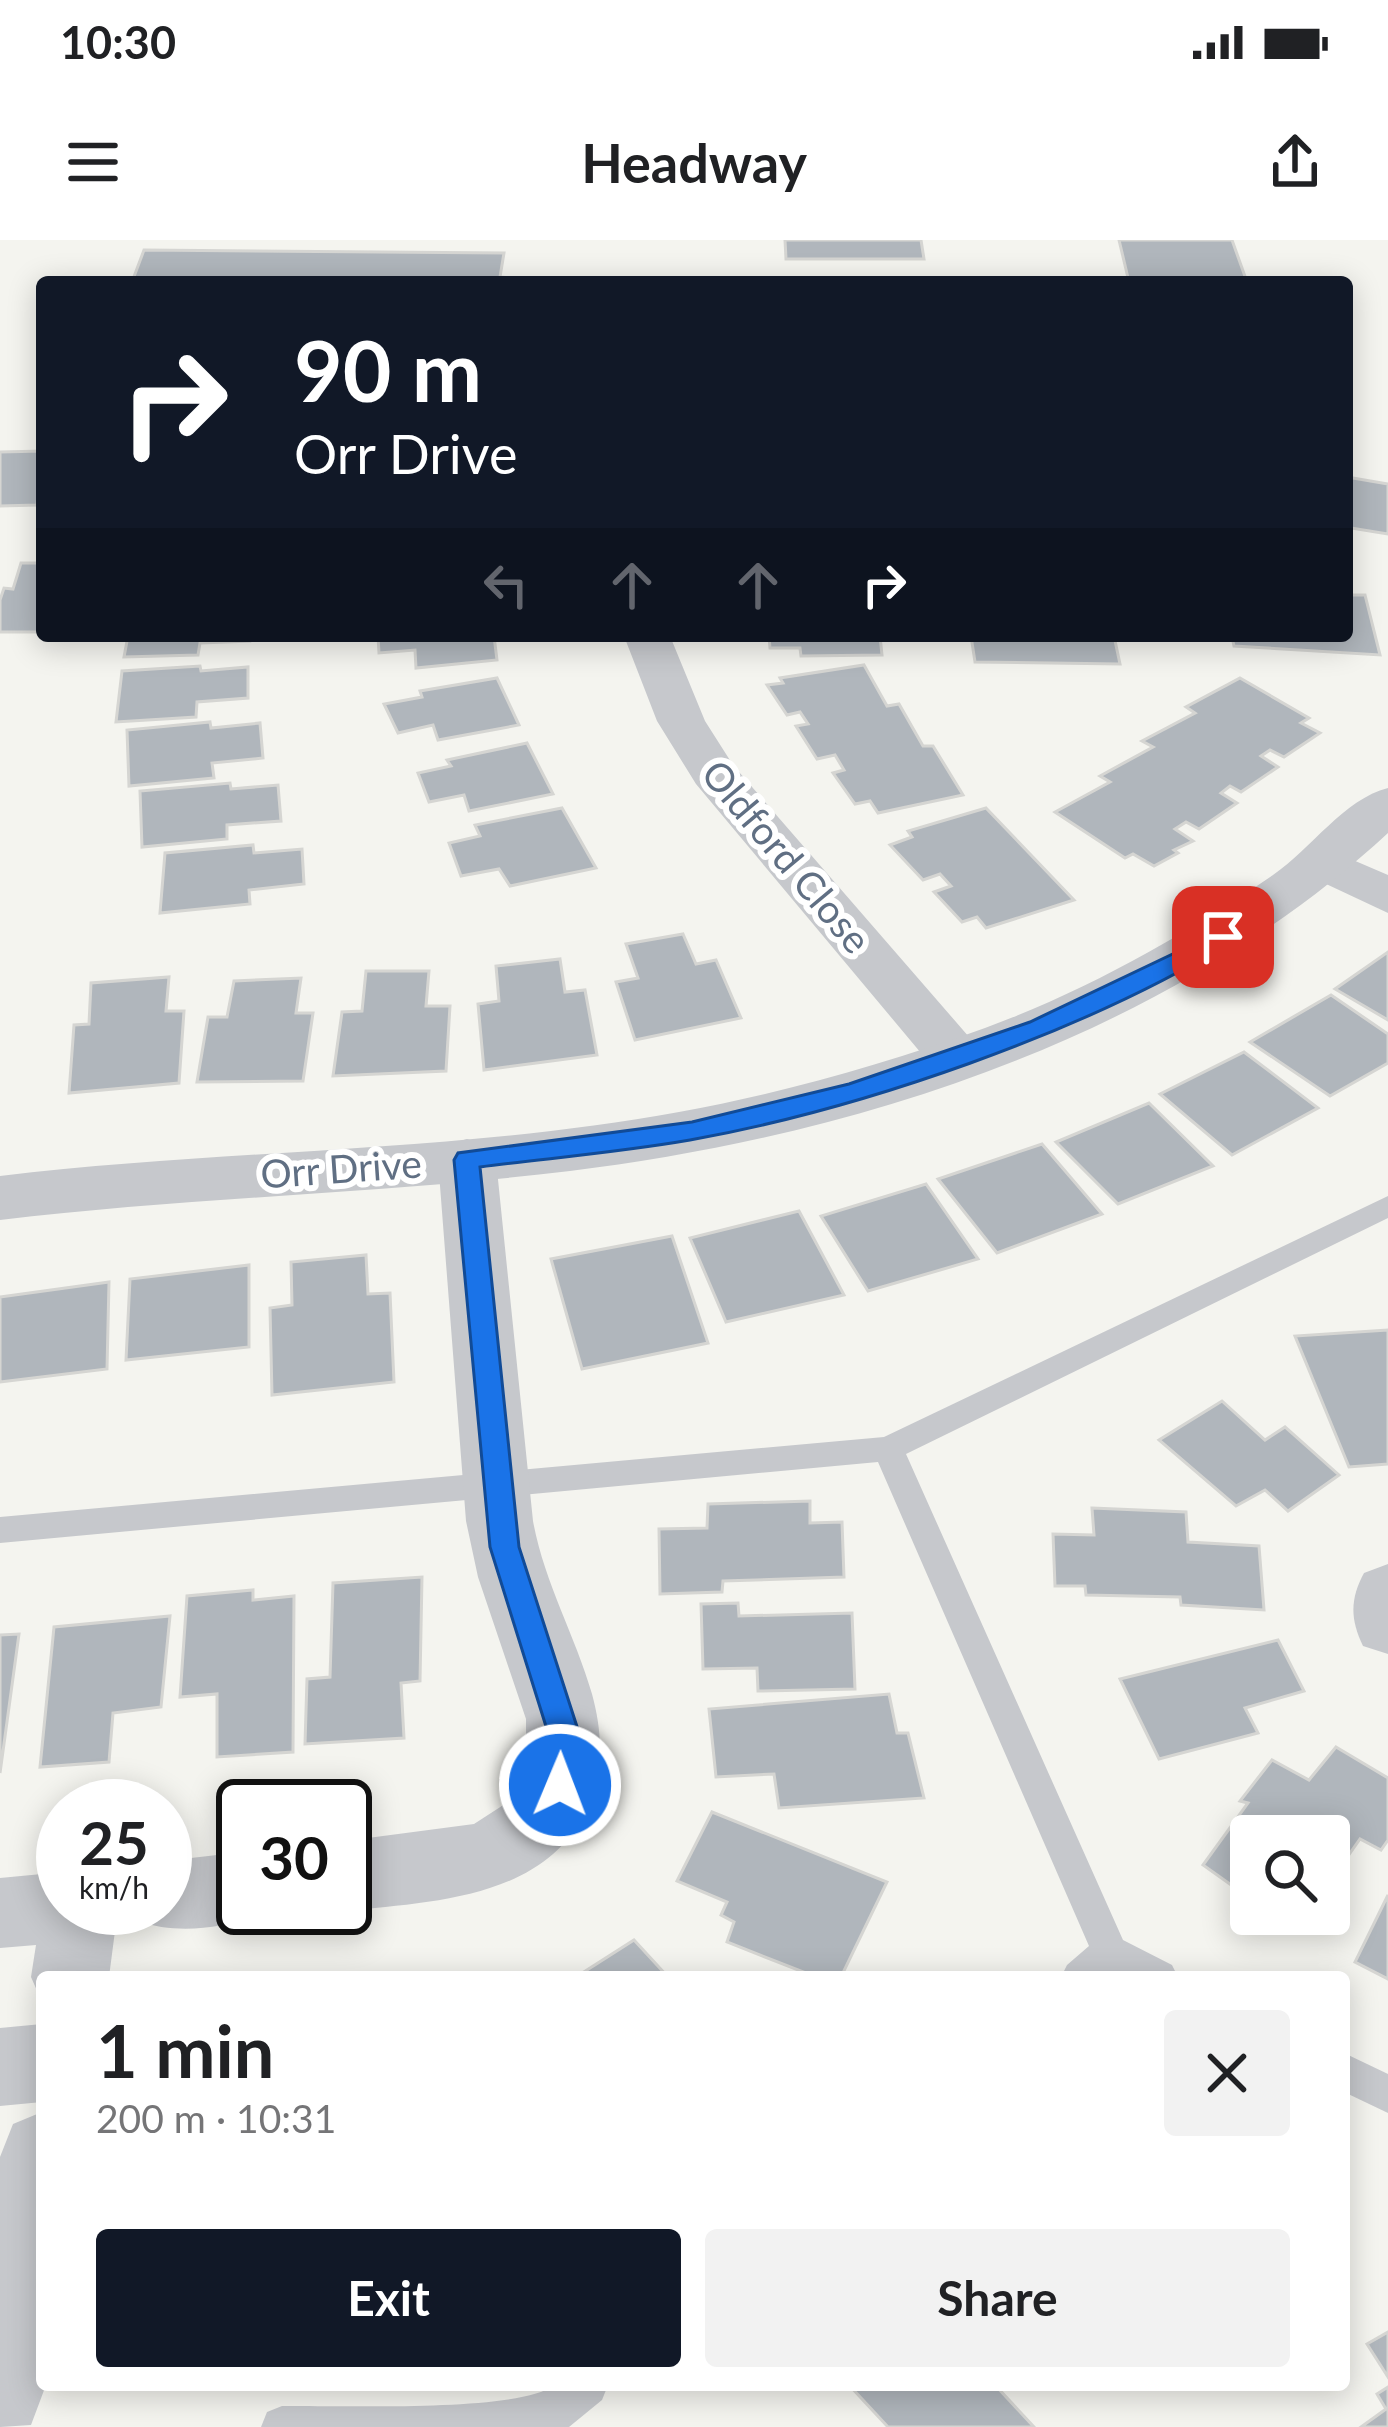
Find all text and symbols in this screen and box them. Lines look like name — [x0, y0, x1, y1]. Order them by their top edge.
text: 10:30 — [60, 15, 176, 69]
icon: menu — [60, 129, 126, 195]
icon: share — [1262, 129, 1328, 195]
text: Headway — [581, 130, 807, 195]
text: 90 m — [294, 319, 482, 420]
icon: right — [96, 324, 252, 480]
text: Orr Drive — [294, 421, 517, 486]
icon: left — [473, 552, 539, 618]
icon: ahead — [599, 552, 665, 618]
icon: ahead — [725, 552, 791, 618]
icon: right — [851, 552, 917, 618]
street label: Oldford Close — [693, 750, 881, 962]
pin — [1172, 886, 1274, 988]
icon: arrive — [1190, 904, 1256, 970]
street label: Orr Drive — [259, 1139, 423, 1197]
position arrow — [497, 1722, 623, 1848]
speed limit sign: 30 — [216, 1779, 372, 1935]
text: 25 — [79, 1806, 149, 1878]
map controls — [1230, 1815, 1350, 1935]
button: search — [1230, 1815, 1350, 1935]
text: km/h — [79, 1869, 149, 1905]
text: 1 min — [96, 2007, 274, 2093]
button: close — [1164, 2010, 1290, 2136]
text: 200 m · 10:31 — [96, 2095, 336, 2141]
button: Exit — [96, 2229, 681, 2367]
button: Share — [705, 2229, 1290, 2367]

